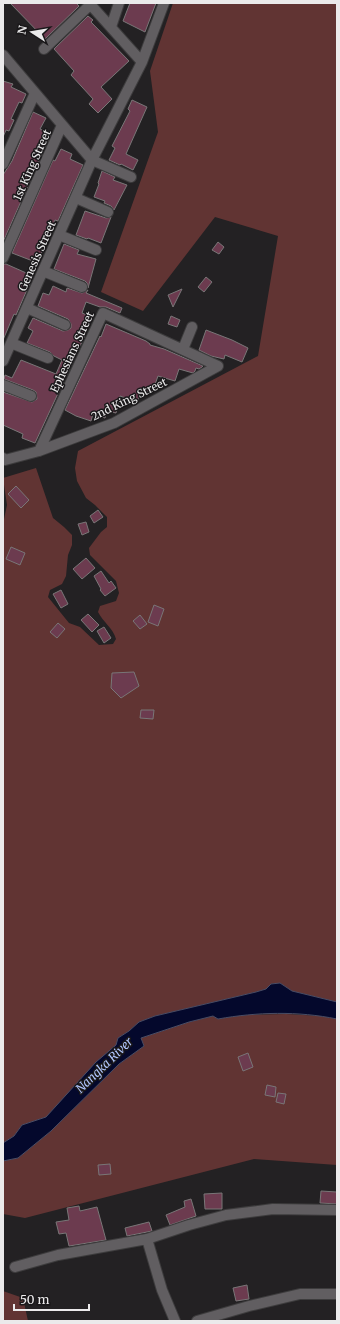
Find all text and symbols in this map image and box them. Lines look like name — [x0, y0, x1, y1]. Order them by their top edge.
north arrow — [12, 12, 52, 52]
text: N — [14, 24, 30, 36]
street label: 1st King Street — [10, 127, 54, 203]
street label: Genesis Street — [15, 218, 59, 293]
street label: Ephesians Street — [47, 308, 97, 395]
street label: 2nd King Street — [89, 374, 170, 423]
water label: Nangka River — [72, 1033, 136, 1096]
scale bar — [14, 1286, 89, 1312]
text: 50 m — [20, 1292, 49, 1307]

